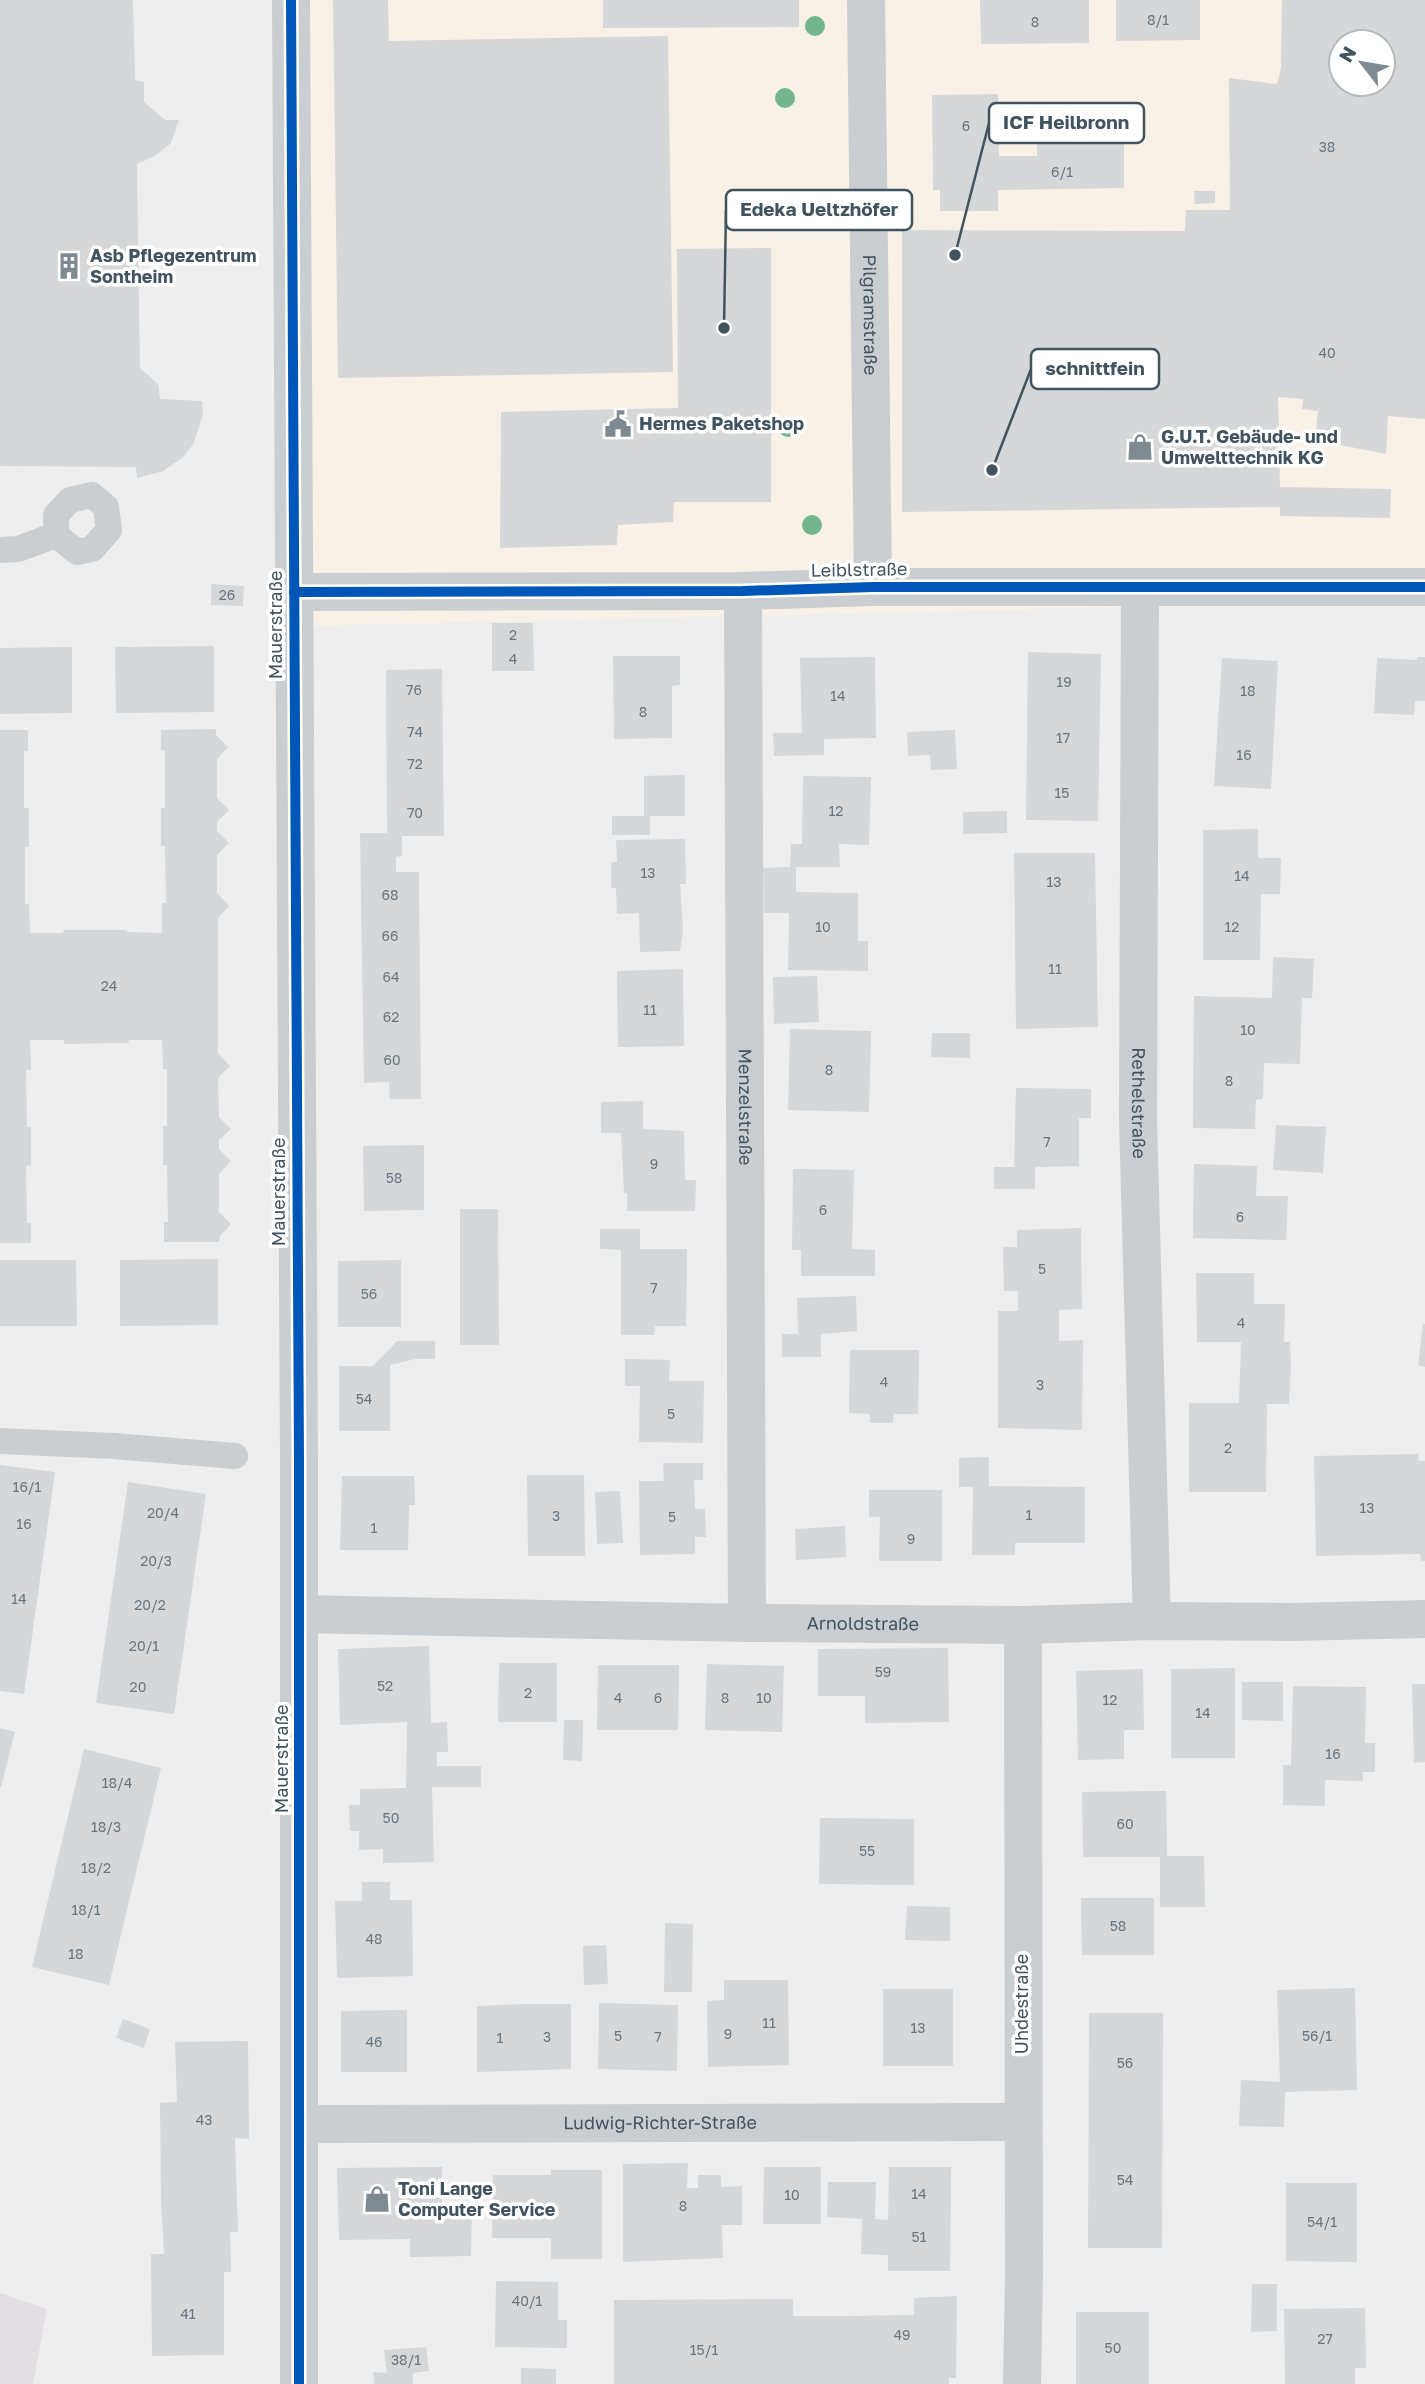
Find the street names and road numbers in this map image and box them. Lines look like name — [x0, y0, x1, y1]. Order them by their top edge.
street label: Pilgramstraße — [859, 254, 882, 376]
street label: Leiblstraße — [810, 557, 908, 581]
street label: Mauerstraße — [264, 571, 286, 679]
street label: Rethelstraße — [1128, 1047, 1151, 1159]
street label: Menzelstraße — [735, 1048, 757, 1166]
street label: Mauerstraße — [267, 1138, 289, 1246]
street label: Arnoldstraße — [807, 1611, 919, 1634]
street label: Mauerstraße — [270, 1705, 292, 1813]
street label: Uhdestraße — [1010, 1954, 1032, 2054]
street label: Ludwig-Richter-Straße — [563, 2111, 757, 2133]

